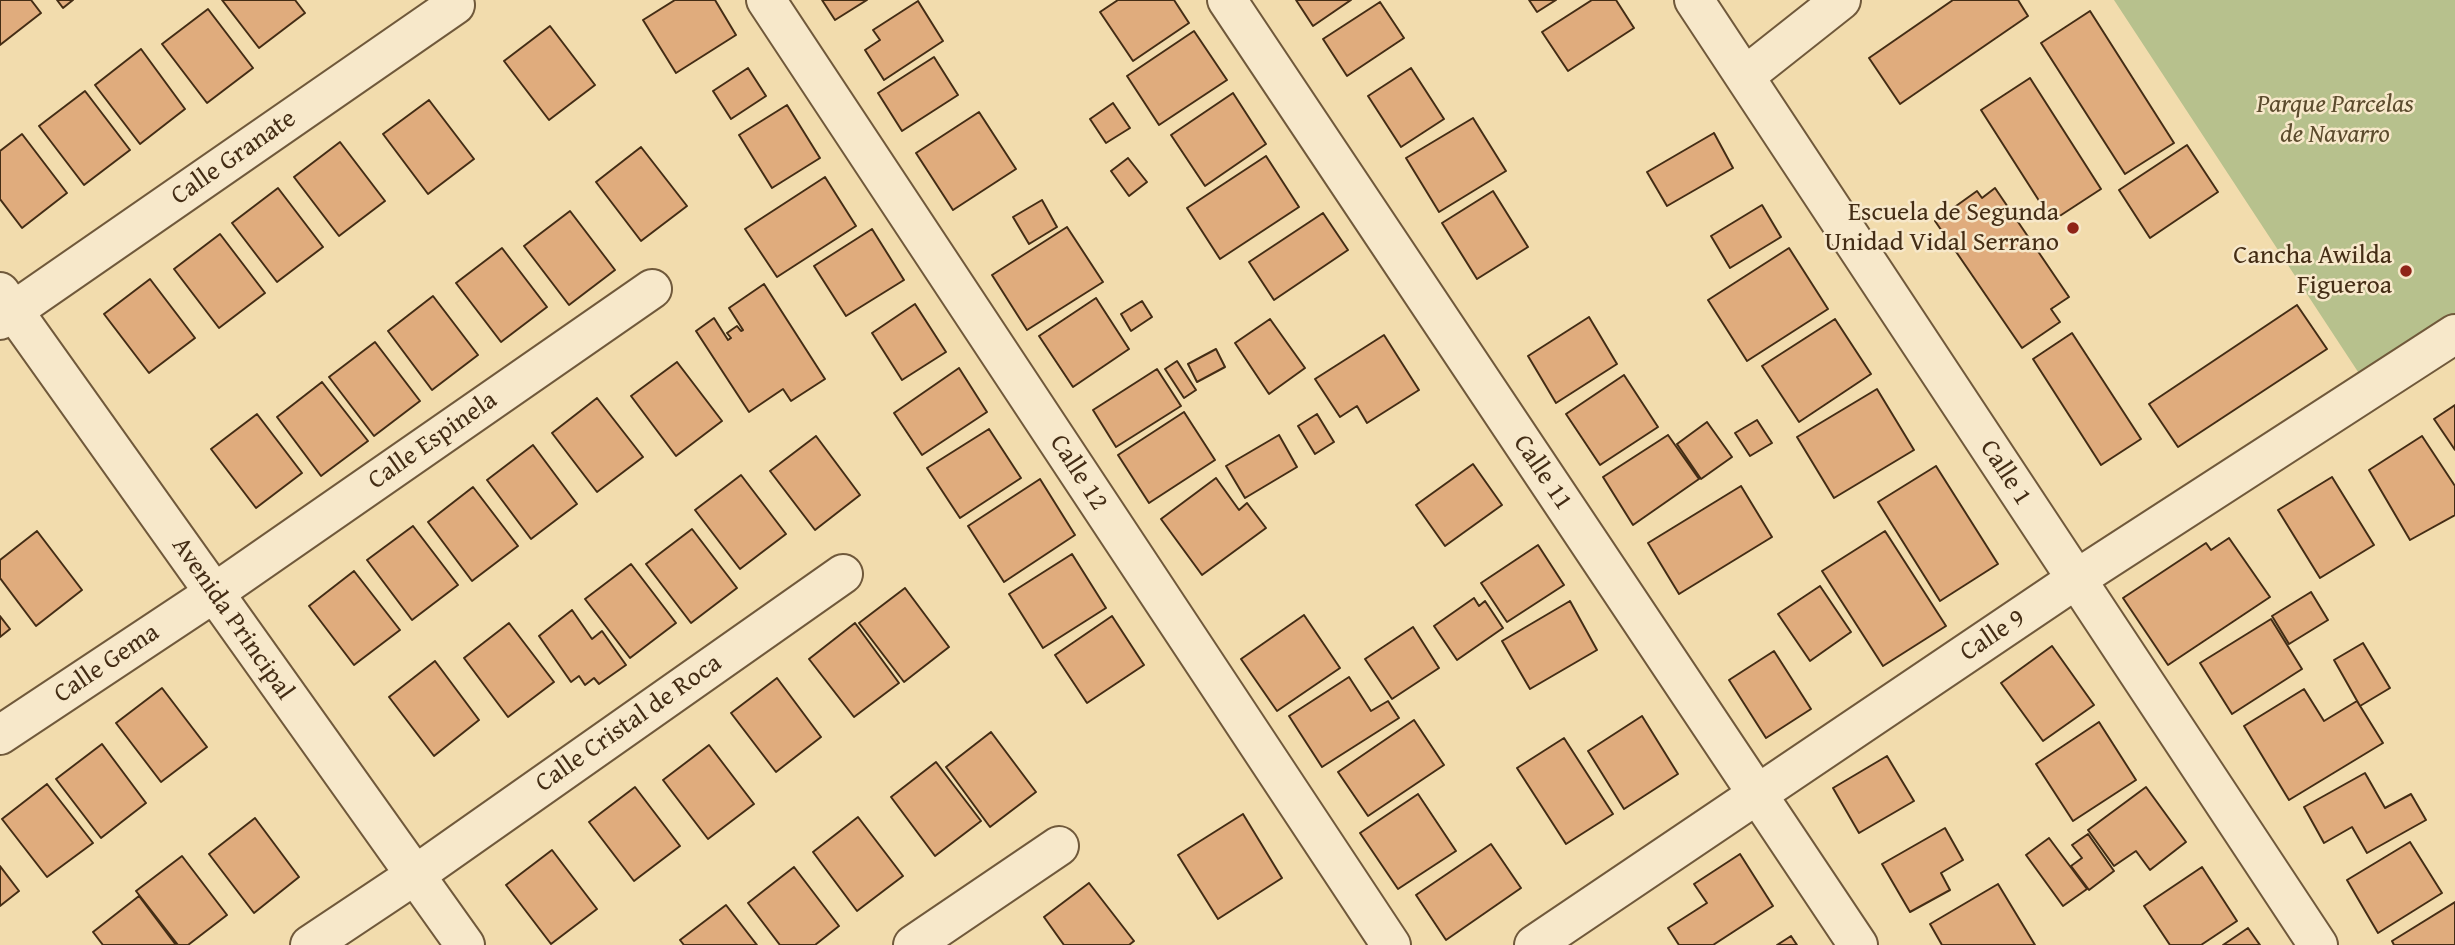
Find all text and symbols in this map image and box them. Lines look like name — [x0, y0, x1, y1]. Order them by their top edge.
park label: Parque Parcelas de Navarro — [2256, 89, 2414, 150]
street label: Calle Granate — [166, 104, 302, 212]
place label: Escuela de Segunda Unidad Vidal Serrano — [1824, 197, 2059, 258]
marker: Escuela de Segunda Unidad Vidal Serrano — [2065, 220, 2081, 236]
place label: Cancha Awilda Figueroa — [2233, 240, 2392, 302]
marker: Cancha Awilda Figueroa — [2398, 263, 2414, 279]
street label: Calle Espinela — [363, 385, 503, 497]
street label: Calle 12 — [1042, 429, 1114, 517]
street label: Calle 11 — [1506, 429, 1578, 517]
street label: Calle 1 — [1972, 435, 2038, 511]
street label: Avenida Principal — [164, 531, 300, 707]
street label: Calle 9 — [1955, 603, 2031, 669]
street label: Calle Gema — [49, 618, 165, 710]
street label: Calle Cristal de Roca — [530, 648, 728, 800]

